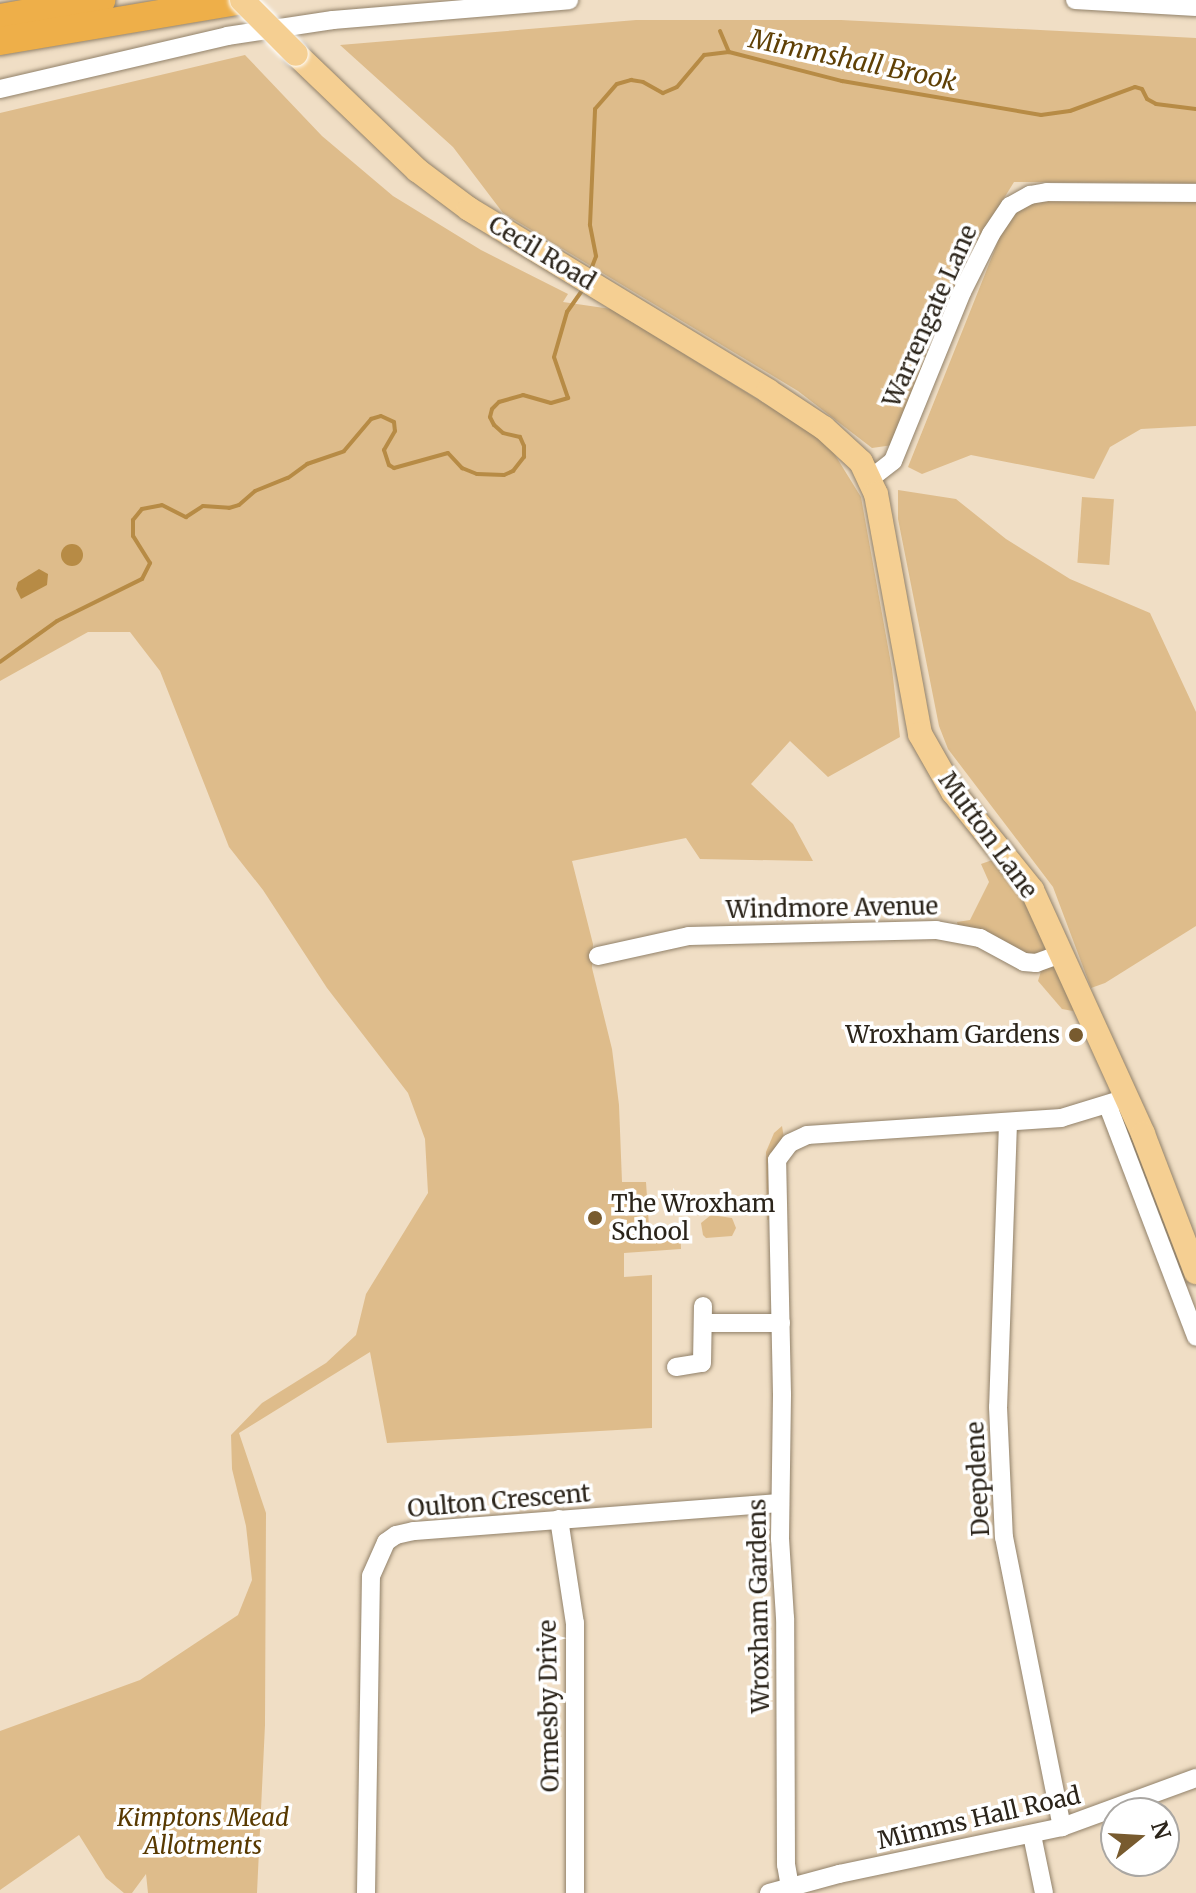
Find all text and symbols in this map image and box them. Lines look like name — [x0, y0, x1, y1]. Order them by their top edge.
water label: Mimmshall Brook — [746, 23, 960, 97]
street label: Cecil Road — [483, 210, 601, 296]
street label: Warrengate Lane — [877, 220, 983, 412]
street label: Mutton Lane — [933, 766, 1043, 904]
street label: Windmore Avenue — [726, 892, 938, 924]
place label: Wroxham Gardens — [846, 1021, 1060, 1049]
marker: Wroxham Gardens — [1067, 1026, 1085, 1044]
place label: The Wroxham School — [611, 1190, 775, 1246]
marker: The Wroxham School — [586, 1209, 604, 1227]
street label: Deepdene — [961, 1421, 995, 1537]
street label: Oulton Crescent — [406, 1479, 592, 1523]
street label: Wroxham Gardens — [743, 1499, 775, 1713]
street label: Ormesby Drive — [533, 1620, 565, 1792]
street label: Mimms Hall Road — [875, 1781, 1083, 1855]
north arrow — [1100, 1797, 1180, 1877]
park label: Kimptons Mead Allotments — [117, 1804, 289, 1860]
text: N — [1145, 1818, 1177, 1843]

